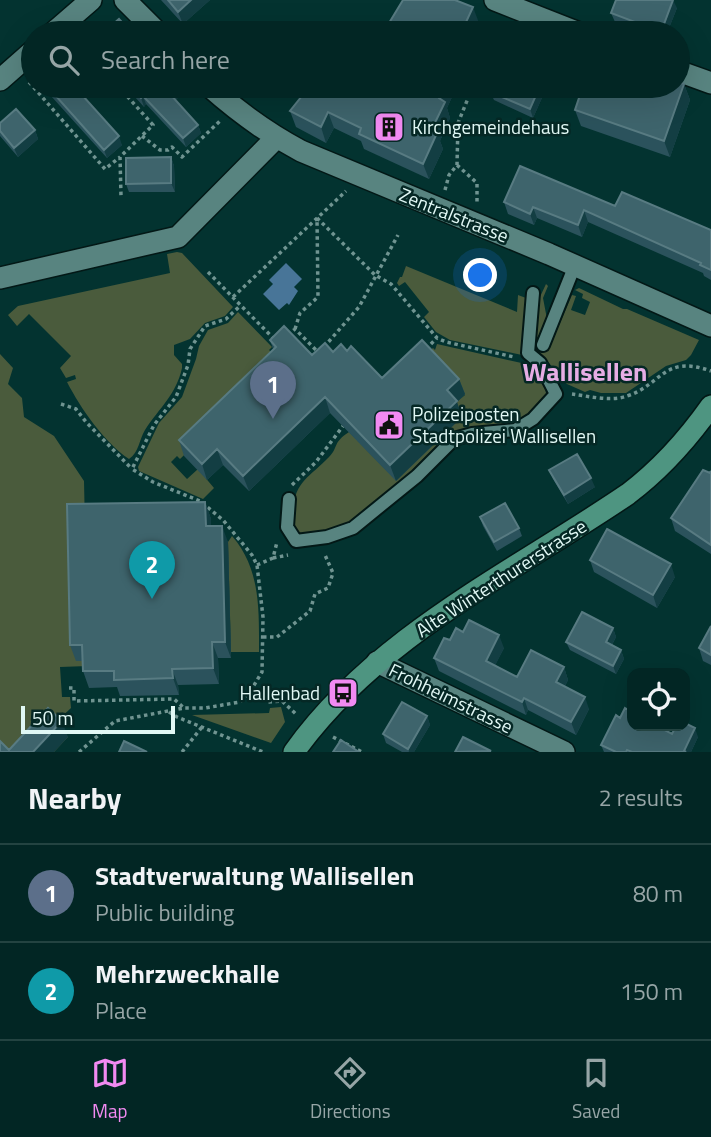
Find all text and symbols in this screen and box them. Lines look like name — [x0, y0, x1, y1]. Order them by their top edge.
search box — [21, 21, 690, 98]
text: Search here — [101, 40, 230, 79]
icon: search — [45, 41, 83, 79]
building icon: Kirchgemeindehaus — [372, 110, 406, 144]
place label: Kirchgemeindehaus — [412, 112, 570, 141]
street label: Zentralstrasse — [395, 179, 513, 250]
your location — [463, 258, 497, 292]
district label: Wallisellen — [522, 352, 648, 391]
pin: 1 — [250, 361, 296, 419]
place label: Polizeiposten Stadtpolizei Wallisellen — [412, 399, 596, 450]
public building icon: Polizeiposten Stadtpolizei Wallisellen — [372, 408, 406, 442]
street label: Alte Winterthurerstrasse — [410, 511, 592, 644]
pin: 2 — [129, 541, 175, 599]
street label: Frohheimstrasse — [384, 655, 518, 740]
map controls — [627, 668, 690, 731]
button: locate — [627, 668, 690, 731]
bus stop icon: Hallenbad — [326, 676, 360, 710]
place label: Hallenbad — [240, 678, 320, 707]
scale bar — [21, 703, 175, 735]
text: 50 m — [32, 703, 73, 732]
text: Nearby — [28, 775, 121, 821]
text: 2 results — [599, 780, 683, 815]
text: Stadtverwaltung Wallisellen — [95, 856, 414, 895]
text: 1 — [45, 876, 57, 911]
text: 80 m — [633, 876, 683, 911]
text: Public building — [95, 895, 234, 930]
text: Mehrzweckhalle — [95, 954, 280, 993]
text: 2 — [45, 974, 57, 1009]
text: 150 m — [620, 974, 683, 1009]
text: Place — [95, 993, 147, 1028]
tab: Map — [91, 1054, 129, 1125]
tab: Directions — [310, 1054, 391, 1125]
tab: Saved — [572, 1054, 620, 1125]

